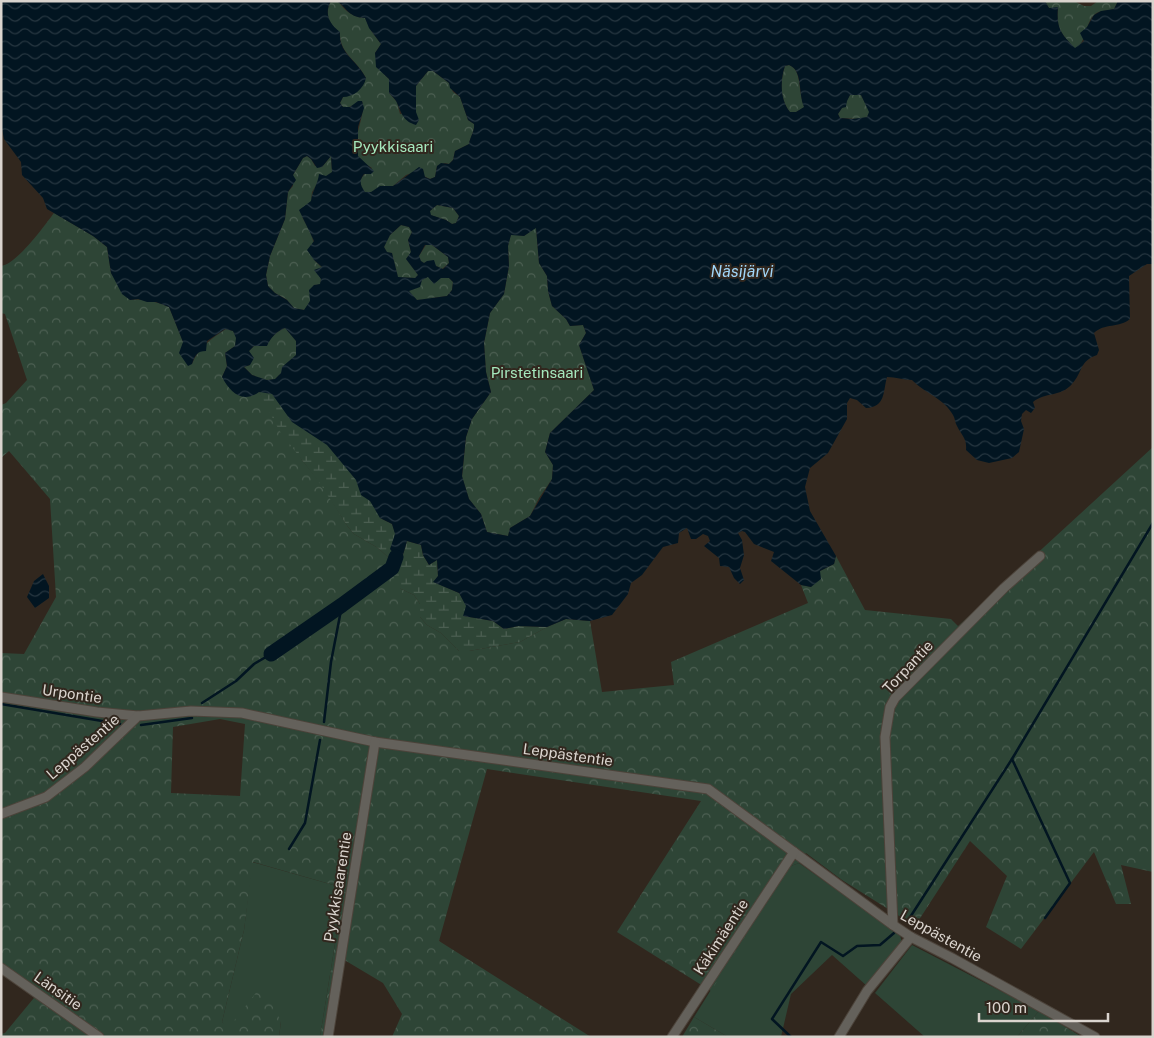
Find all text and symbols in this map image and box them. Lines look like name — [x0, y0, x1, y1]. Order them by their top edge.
park label: Pyykkisaari — [353, 138, 433, 155]
water label: Näsijärvi — [711, 262, 773, 281]
park label: Pirstetinsaari — [491, 364, 583, 381]
street label: Torpantie — [879, 637, 936, 696]
street label: Urpontie — [41, 681, 103, 706]
street label: Leppästentie — [43, 710, 123, 783]
street label: Leppästentie — [522, 740, 614, 769]
street label: Pyykkisaarentie — [320, 831, 355, 943]
street label: Käkimäentie — [690, 896, 751, 978]
street label: Leppästentie — [897, 906, 985, 965]
street label: Länsitie — [31, 968, 86, 1013]
scale bar — [979, 990, 1108, 1022]
text: 100 m — [986, 999, 1027, 1016]

